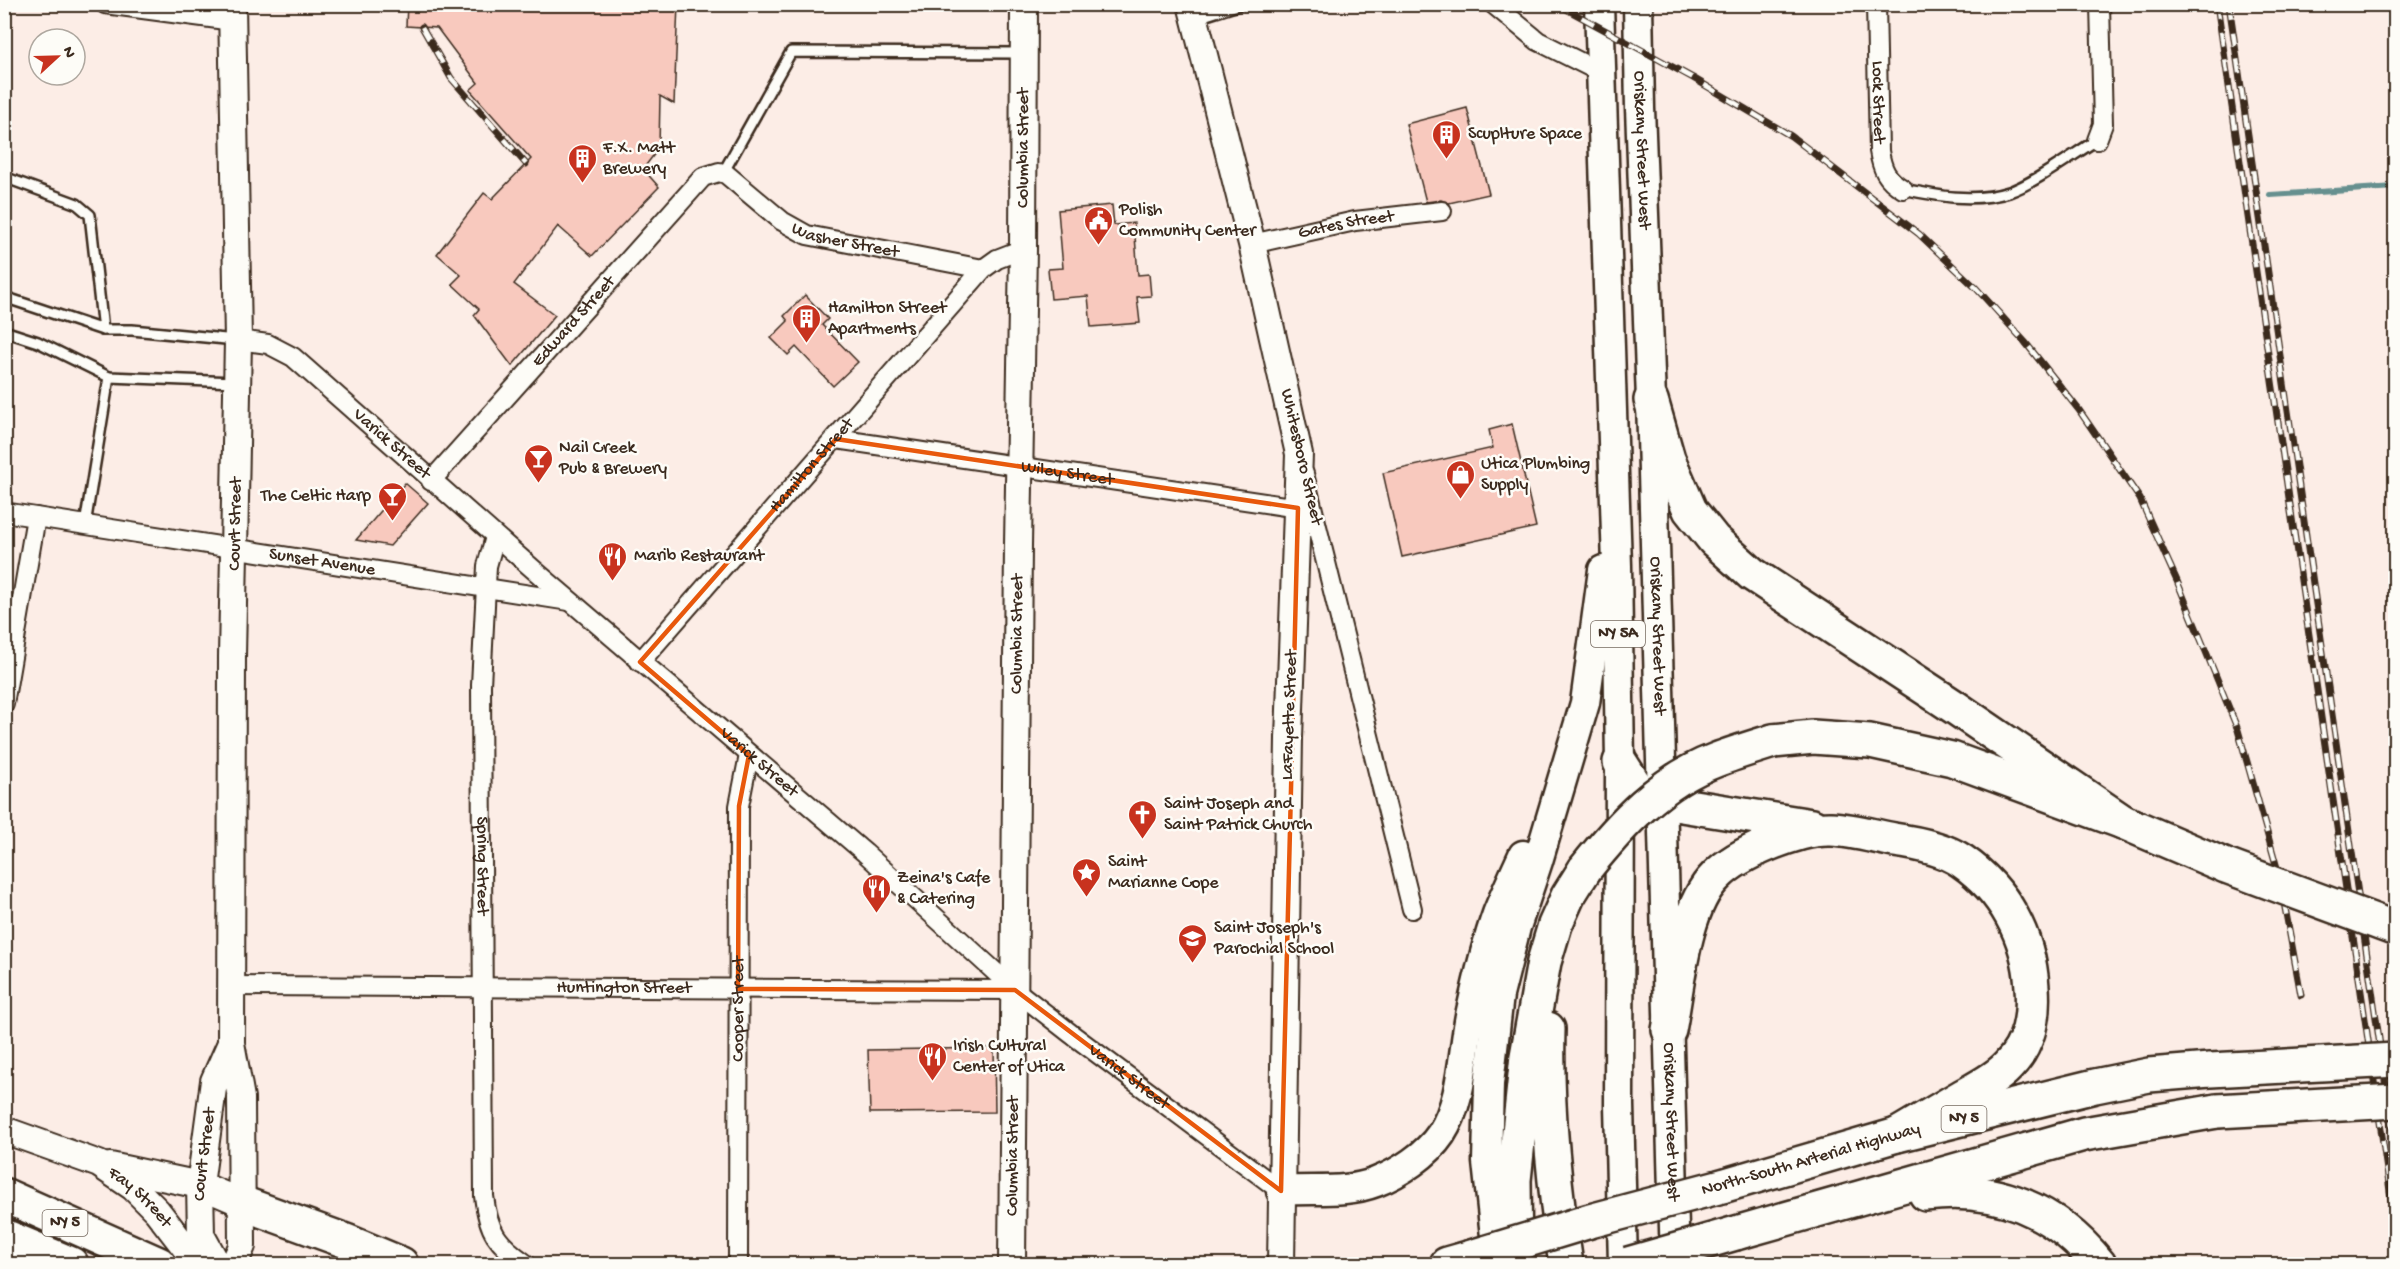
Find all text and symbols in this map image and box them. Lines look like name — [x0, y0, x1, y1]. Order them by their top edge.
north arrow — [27, 27, 87, 87]
text: N — [57, 44, 79, 62]
street label: Lock Street — [1867, 61, 1889, 145]
street label: Oriskany Street West — [1629, 71, 1655, 231]
street label: Columbia Street — [1013, 86, 1034, 208]
building icon: Scuplture Space — [1431, 118, 1463, 160]
place label: Scuplture Space — [1468, 124, 1583, 145]
place label: F.X. Matt Brewery — [602, 138, 676, 180]
building icon: F.X. Matt Brewery — [566, 142, 598, 184]
place label: Polish Community Center — [1118, 200, 1257, 242]
public building icon: Polish Community Center — [1082, 204, 1114, 246]
street label: Gates Street — [1296, 206, 1397, 244]
street label: Washer Street — [787, 218, 902, 263]
street label: Edward Street — [528, 270, 621, 371]
place label: Hamilton Street Apartments — [828, 298, 948, 340]
building icon: Hamilton Street Apartments — [791, 302, 823, 344]
street label: Whitesboro Street — [1275, 387, 1327, 529]
street label: Varick Street — [348, 404, 436, 485]
street label: Hamilton Street — [765, 413, 860, 517]
place label: Nail Creek Pub & Brewery — [558, 438, 667, 480]
bar icon: Nail Creek Pub & Brewery — [522, 442, 554, 484]
place label: Utica Plumbing Supply — [1481, 454, 1590, 496]
street label: Wiley Street — [1020, 456, 1117, 491]
shop icon: Utica Plumbing Supply — [1444, 458, 1476, 500]
street label: Court Street — [225, 475, 247, 571]
bar icon: The Celtic Harp — [376, 480, 408, 522]
place label: The Celtic Harp — [260, 486, 371, 507]
restaurant icon: Marib Restaurant — [597, 540, 629, 582]
street label: Sunset Avenue — [268, 543, 377, 581]
place label: Marib Restaurant — [634, 546, 766, 567]
street label: Oriskany Street West — [1645, 556, 1670, 717]
street label: Columbia Street — [1006, 572, 1028, 694]
road number: NY 5A — [1591, 621, 1645, 647]
street label: LaFayette Street — [1277, 648, 1303, 780]
street label: Varick Street — [715, 722, 804, 803]
place label: Saint Joseph and Saint Patrick Church — [1164, 794, 1313, 836]
church icon: Saint Joseph and Saint Patrick Church — [1127, 798, 1159, 840]
street label: Spring Street — [471, 816, 493, 917]
place label: Saint Marianne Cope — [1108, 852, 1219, 894]
place icon: Saint Marianne Cope — [1071, 856, 1103, 898]
place label: Zeina's Cafe & Catering — [897, 868, 991, 910]
restaurant icon: Zeina's Cafe & Catering — [860, 872, 892, 914]
place label: Saint Joseph's Parochial School — [1213, 918, 1334, 960]
school or university icon: Saint Joseph's Parochial School — [1177, 922, 1209, 964]
street label: Cooper Street — [728, 955, 749, 1062]
street label: Huntington Street — [556, 977, 693, 999]
place label: Irish Cultural Center of Utica — [953, 1036, 1066, 1078]
street label: Varick Street — [1083, 1039, 1175, 1115]
restaurant icon: Irish Cultural Center of Utica — [916, 1040, 948, 1082]
street label: Oriskany Street West — [1658, 1042, 1684, 1203]
street label: Columbia Street — [1002, 1094, 1024, 1216]
street label: Court Street — [189, 1105, 221, 1201]
road number: NY 5 — [1942, 1106, 1986, 1132]
street label: North-South Arterial Highway — [1699, 1119, 1923, 1201]
street label: Fay Street — [103, 1162, 178, 1233]
road number: NY 5 — [42, 1210, 88, 1236]

